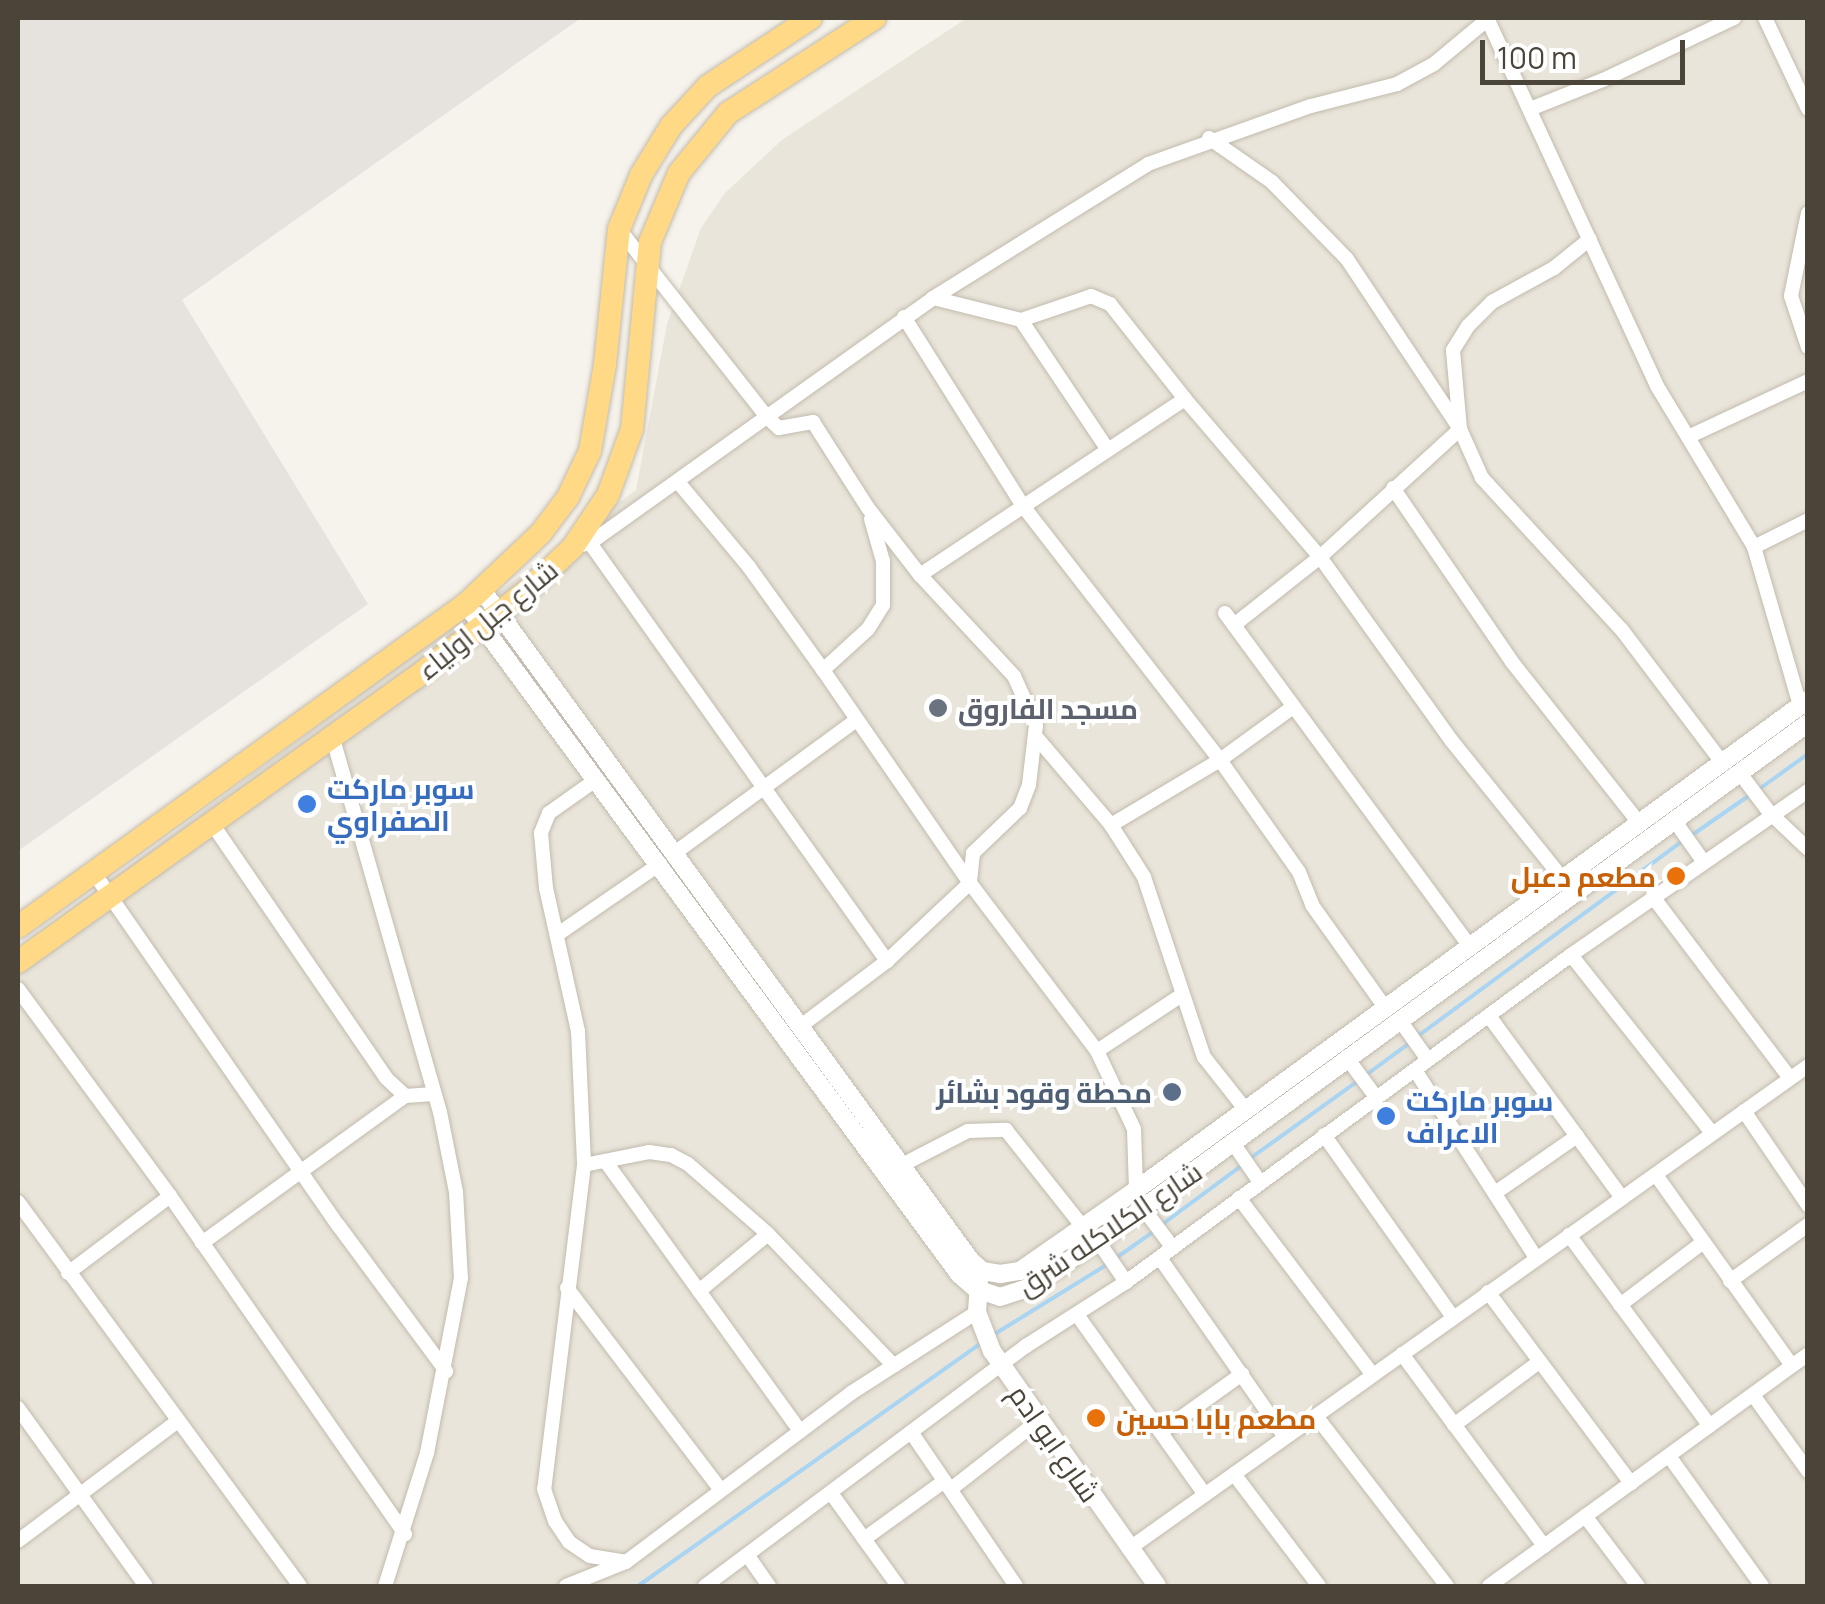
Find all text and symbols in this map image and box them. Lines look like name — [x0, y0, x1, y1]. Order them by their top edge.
scale bar — [1485, 20, 1690, 82]
text: 100 m — [1497, 37, 1577, 78]
street label: شارع جبل اولياء — [410, 552, 564, 686]
place label: مسجد الفاروق — [958, 691, 1138, 725]
marker: مسجد الفاروق — [927, 697, 949, 719]
place label: سوبر ماركت الصفراوي — [327, 771, 474, 837]
marker: سوبر ماركت الصفراوي — [296, 793, 318, 815]
place label: مطعم دعبل — [1511, 859, 1656, 893]
marker: مطعم دعبل — [1665, 865, 1687, 887]
place label: محطة وقود بشائر — [936, 1075, 1152, 1109]
marker: محطة وقود بشائر — [1161, 1081, 1183, 1103]
place label: سوبر ماركت الاعراف — [1406, 1083, 1553, 1149]
marker: سوبر ماركت الاعراف — [1375, 1105, 1397, 1127]
street label: شارع الكلاكله شرق — [1010, 1154, 1208, 1302]
street label: شارع ابو ادم — [1002, 1378, 1108, 1508]
place label: مطعم بابا حسين — [1116, 1401, 1316, 1435]
marker: مطعم بابا حسين — [1085, 1407, 1107, 1429]

